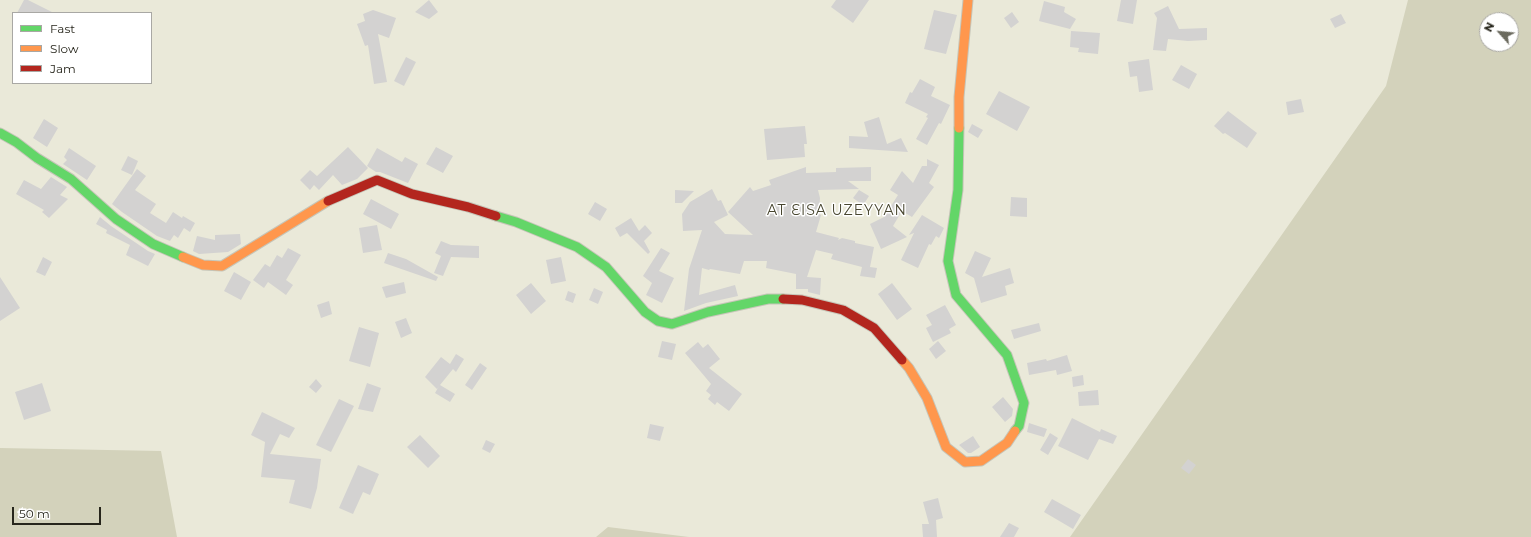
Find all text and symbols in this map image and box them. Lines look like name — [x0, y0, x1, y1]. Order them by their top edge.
legend — [12, 12, 152, 84]
north arrow — [1479, 12, 1519, 52]
text: N — [1481, 20, 1497, 34]
text: Fast — [50, 21, 75, 36]
text: Slow — [50, 41, 79, 56]
text: Jam — [50, 61, 76, 76]
district label: AT ƐISA UZEYYAN — [767, 203, 907, 219]
scale bar — [14, 499, 103, 525]
text: 50 m — [19, 506, 50, 521]

